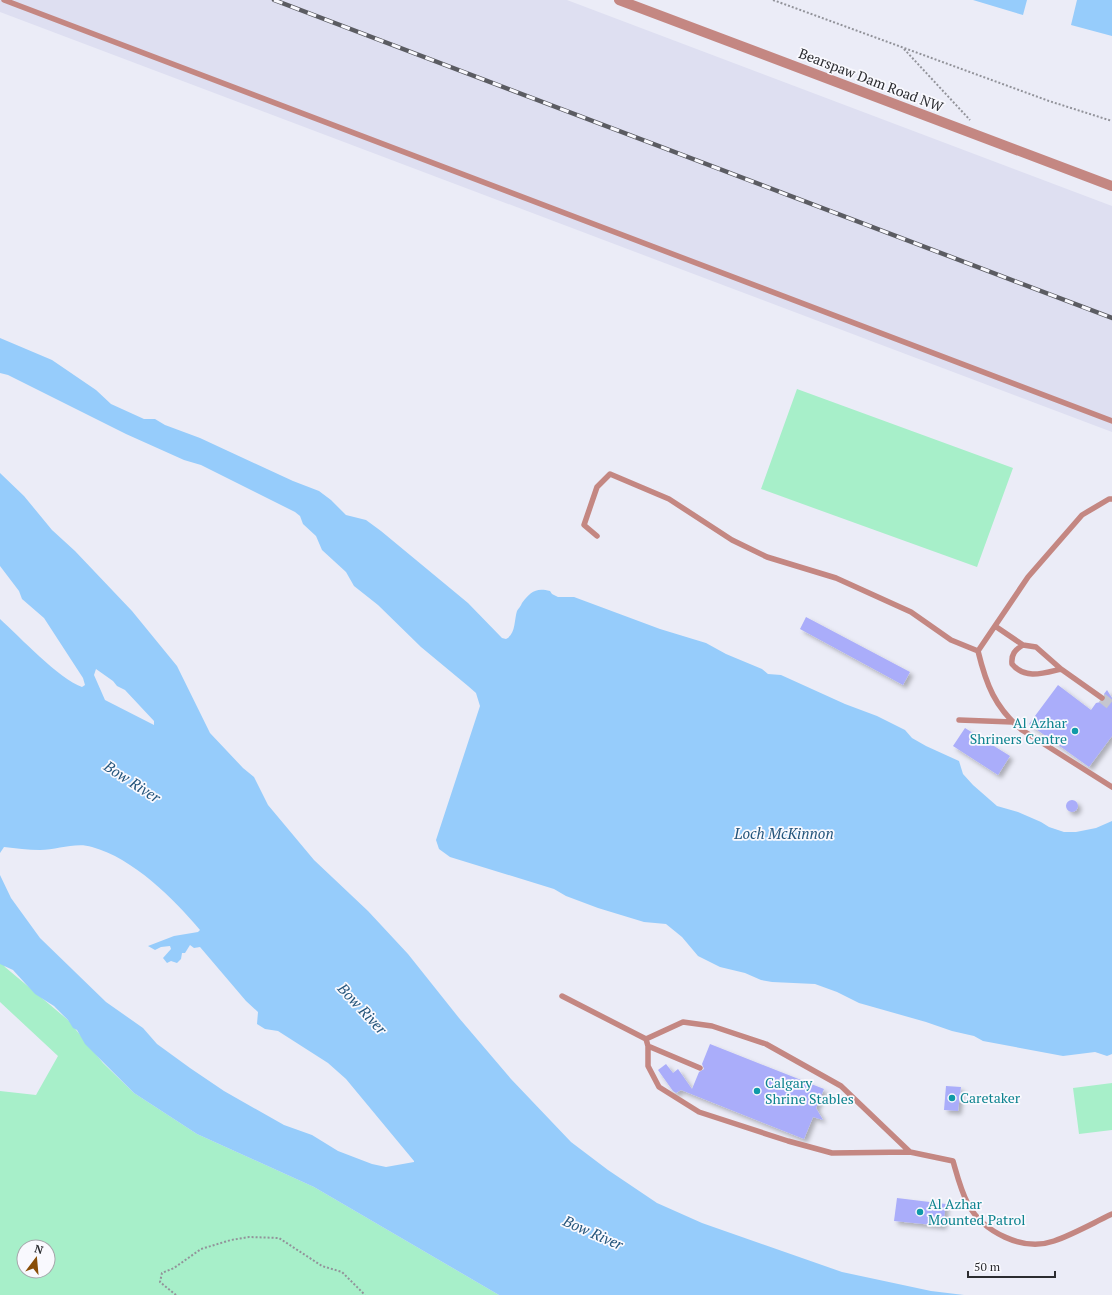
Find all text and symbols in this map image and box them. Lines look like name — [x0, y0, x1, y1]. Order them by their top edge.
street label: Bearspaw Dam Road NW — [796, 43, 947, 116]
place label: Al Azhar Shriners Centre — [970, 713, 1068, 748]
marker: Al Azhar Shriners Centre — [1070, 726, 1080, 736]
water label: Bow River — [100, 755, 166, 807]
water label: Loch McKinnon — [733, 823, 834, 843]
water label: Bow River — [333, 978, 392, 1039]
place label: Calgary Shrine Stables — [765, 1073, 854, 1108]
marker: Calgary Shrine Stables — [752, 1086, 762, 1096]
place label: Caretaker — [960, 1088, 1021, 1107]
marker: Caretaker — [947, 1093, 957, 1103]
place label: Al Azhar Mounted Patrol — [928, 1194, 1026, 1229]
marker: Al Azhar Mounted Patrol — [915, 1207, 925, 1217]
water label: Bow River — [559, 1210, 628, 1255]
north arrow — [16, 1239, 56, 1279]
text: N — [33, 1242, 45, 1257]
scale bar — [968, 1253, 1055, 1279]
text: 50 m — [974, 1259, 1001, 1274]

